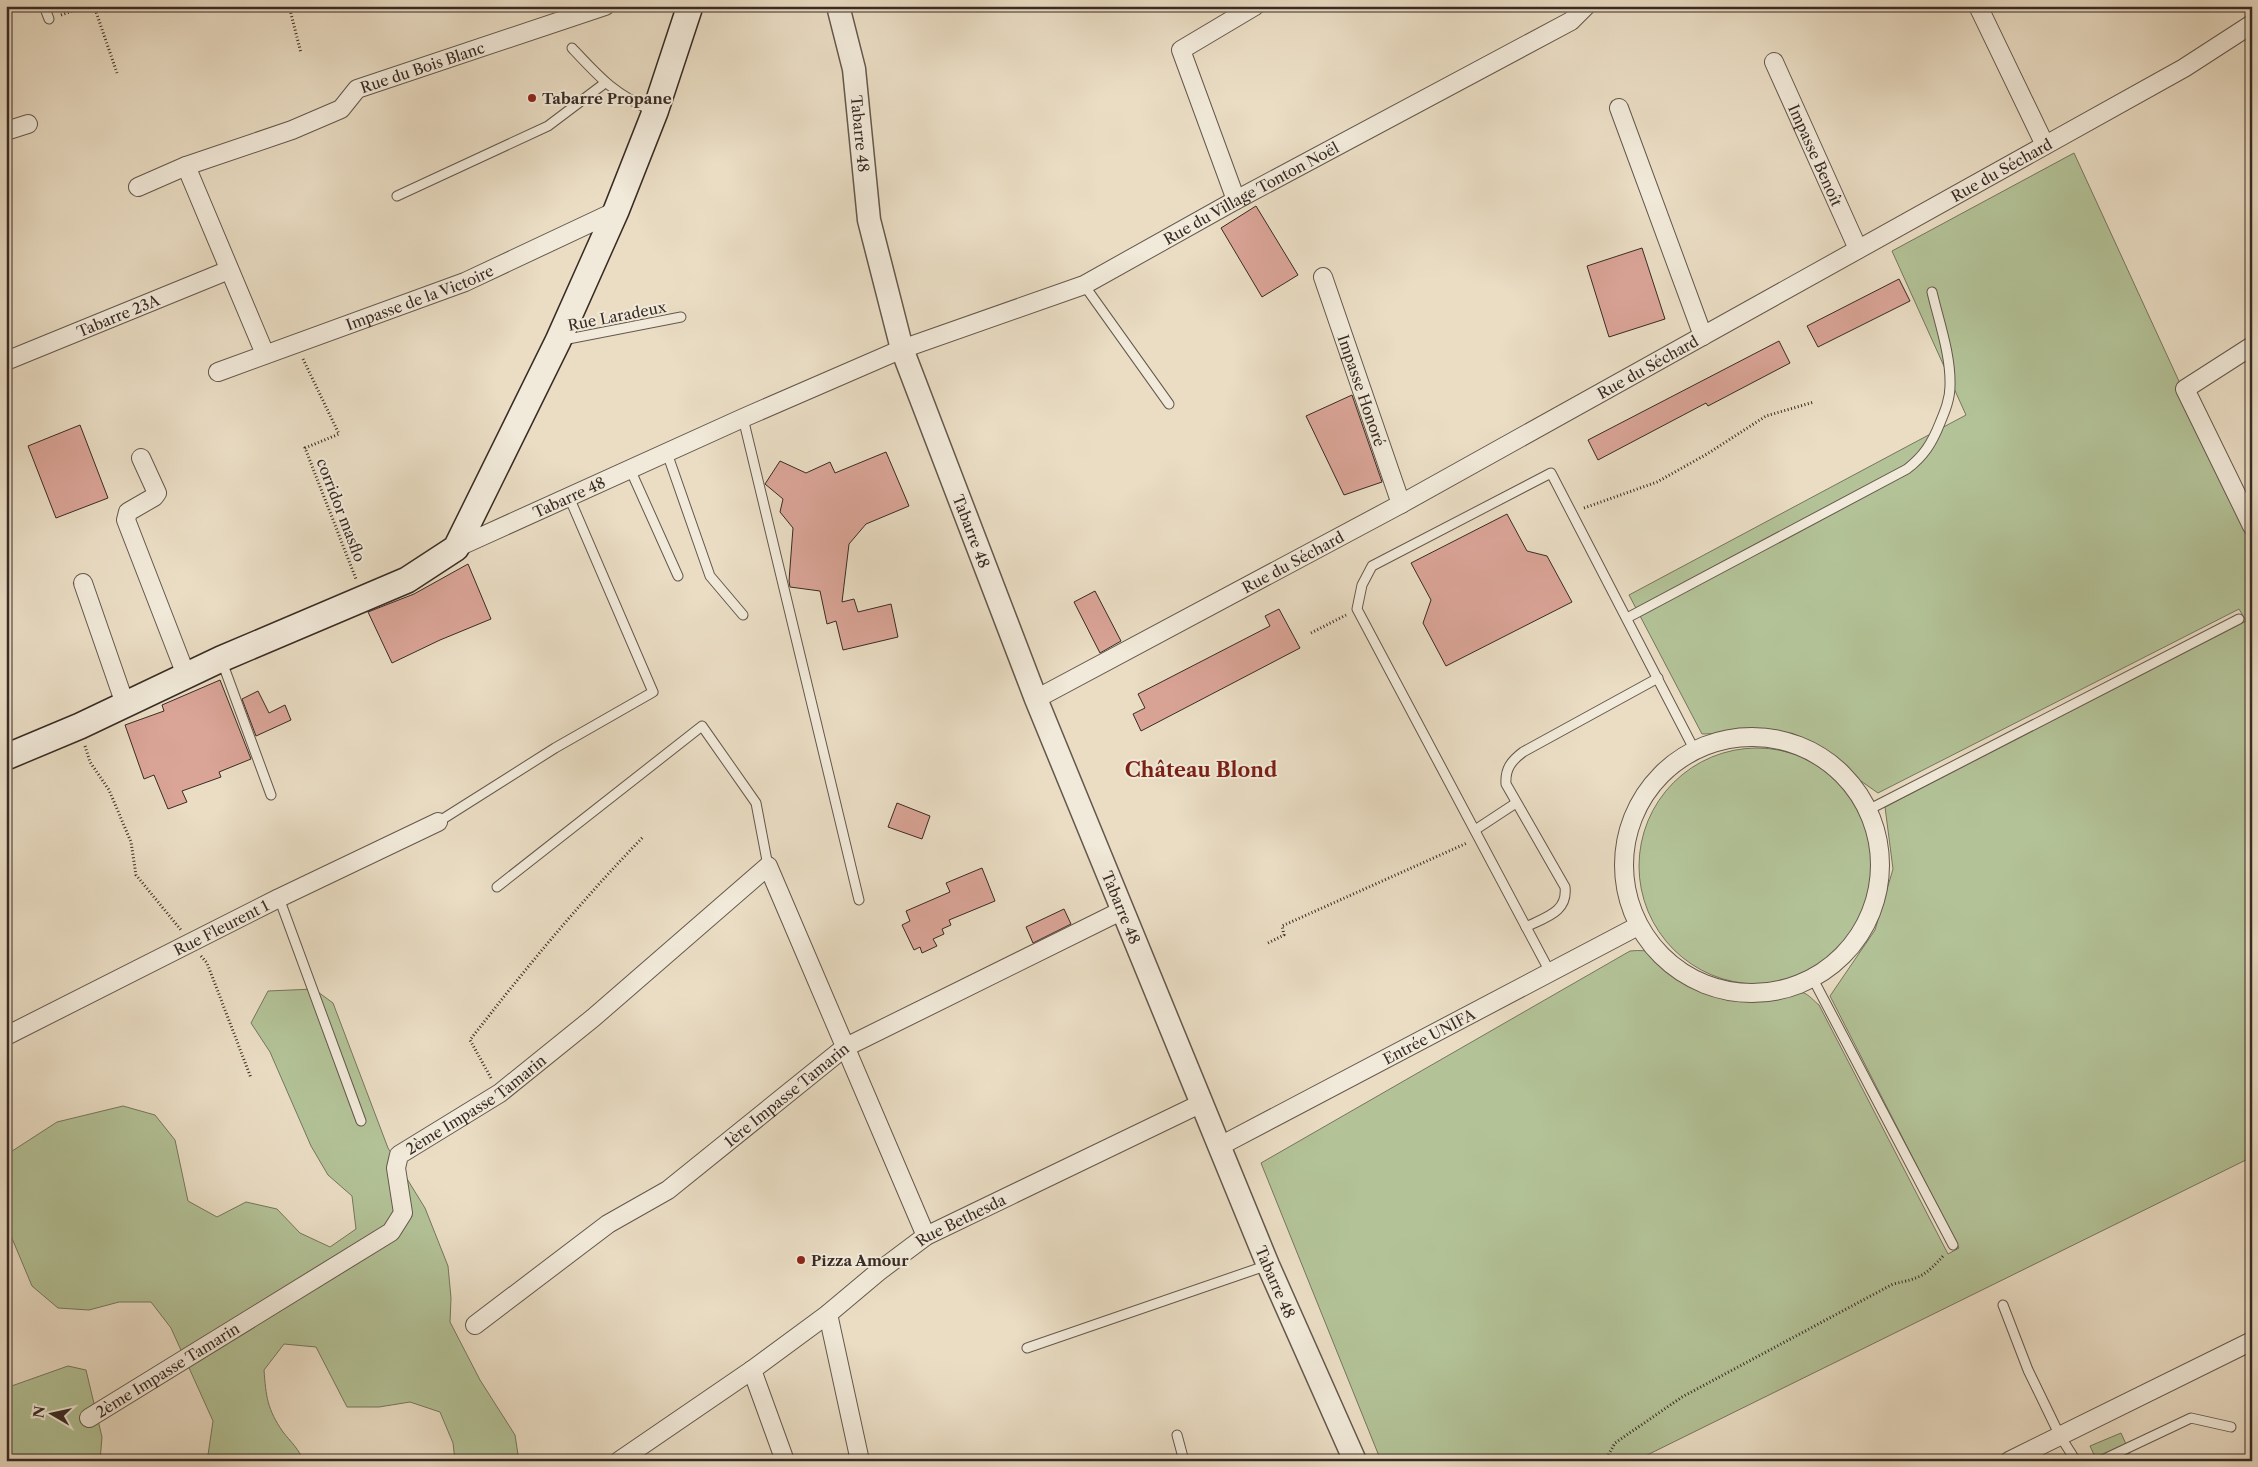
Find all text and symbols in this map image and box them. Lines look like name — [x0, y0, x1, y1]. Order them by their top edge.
street label: Rue du Bois Blanc — [358, 38, 487, 97]
place label: Tabarre Propane — [542, 89, 672, 108]
marker: Tabarre Propane — [526, 92, 538, 104]
street label: Tabarre 48 — [847, 94, 874, 173]
street label: Impasse Benoît — [1785, 101, 1847, 210]
street label: Rue du Séchard — [1947, 134, 2055, 205]
street label: Rue du Village Tonton Noël — [1160, 137, 1342, 248]
street label: Impasse de la Victoire — [343, 261, 496, 334]
street label: Tabarre 23A — [74, 290, 163, 341]
street label: Rue Laradeux — [566, 297, 668, 335]
street label: Rue du Séchard — [1594, 331, 1701, 402]
street label: Impasse Honoré — [1334, 332, 1390, 449]
street label: corridor masflo — [312, 455, 370, 565]
street label: Tabarre 48 — [530, 472, 608, 521]
street label: Tabarre 48 — [949, 492, 994, 571]
street label: Rue du Séchard — [1238, 527, 1347, 597]
district label: Château Blond — [1125, 758, 1278, 782]
street label: Tabarre 48 — [1098, 868, 1145, 947]
street label: Rue Fleurent 1 — [170, 895, 272, 959]
street label: Entrée UNIFA — [1379, 1004, 1479, 1068]
street label: 1ère Impasse Tamarin — [720, 1038, 853, 1151]
street label: 2ème Impasse Tamarin — [402, 1050, 550, 1158]
street label: Rue Bethesda — [912, 1190, 1009, 1250]
street label: Tabarre 48 — [1252, 1243, 1300, 1321]
place label: Pizza Amour — [811, 1251, 909, 1270]
marker: Pizza Amour — [795, 1254, 807, 1266]
street label: 2ème Impasse Tamarin — [92, 1318, 243, 1421]
north arrow — [28, 1390, 78, 1440]
text: N — [29, 1405, 49, 1419]

